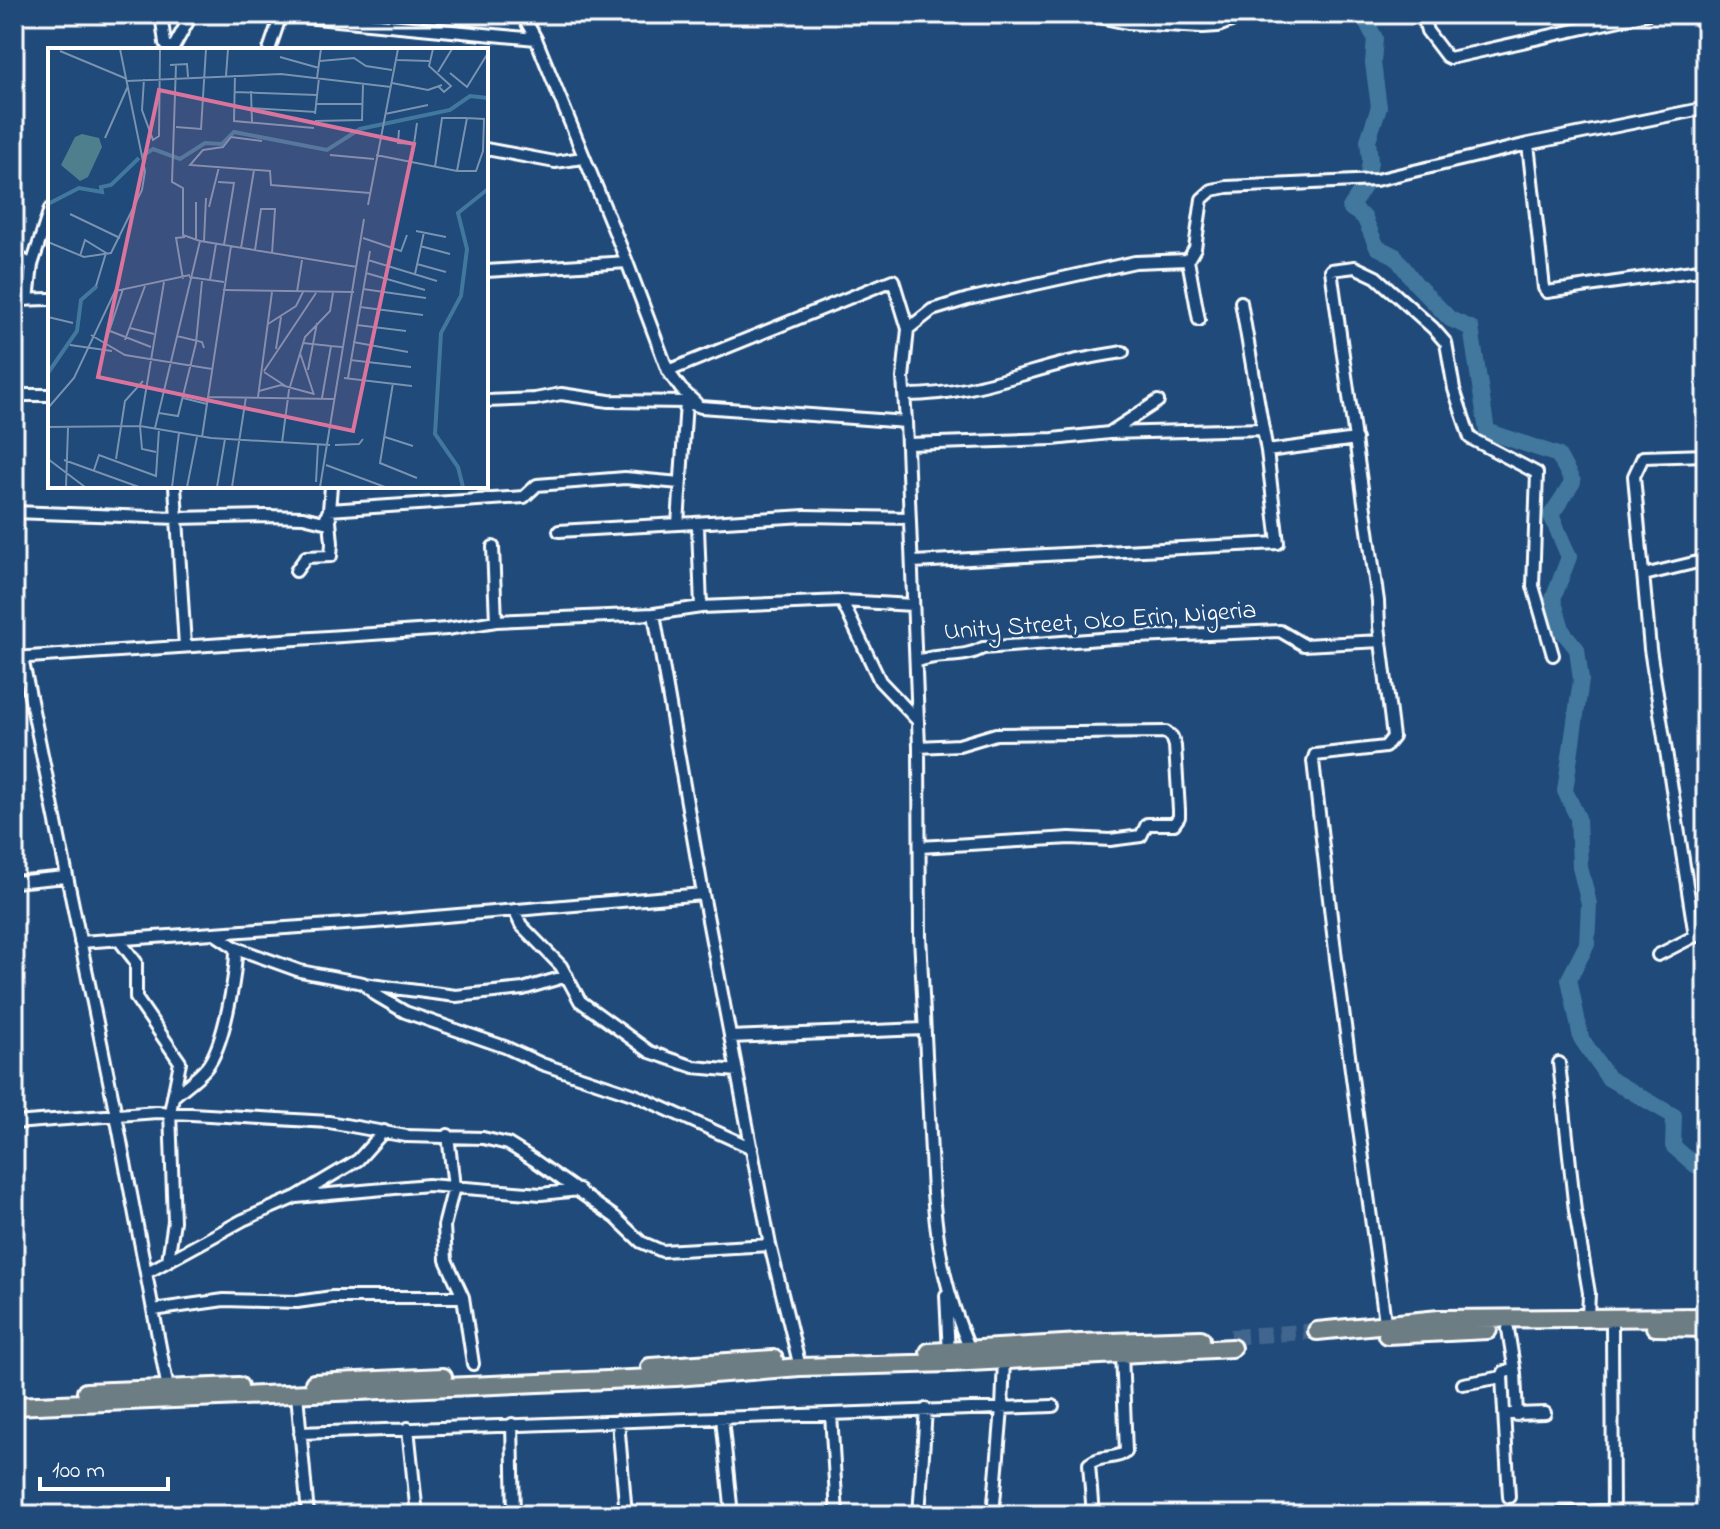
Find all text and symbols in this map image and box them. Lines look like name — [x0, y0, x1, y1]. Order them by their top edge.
inset map — [48, 48, 488, 488]
street label: Unity Street, Oko Erin, Nigeria — [942, 592, 1258, 652]
scale bar — [40, 1441, 168, 1491]
text: 100 m — [52, 1454, 105, 1489]

